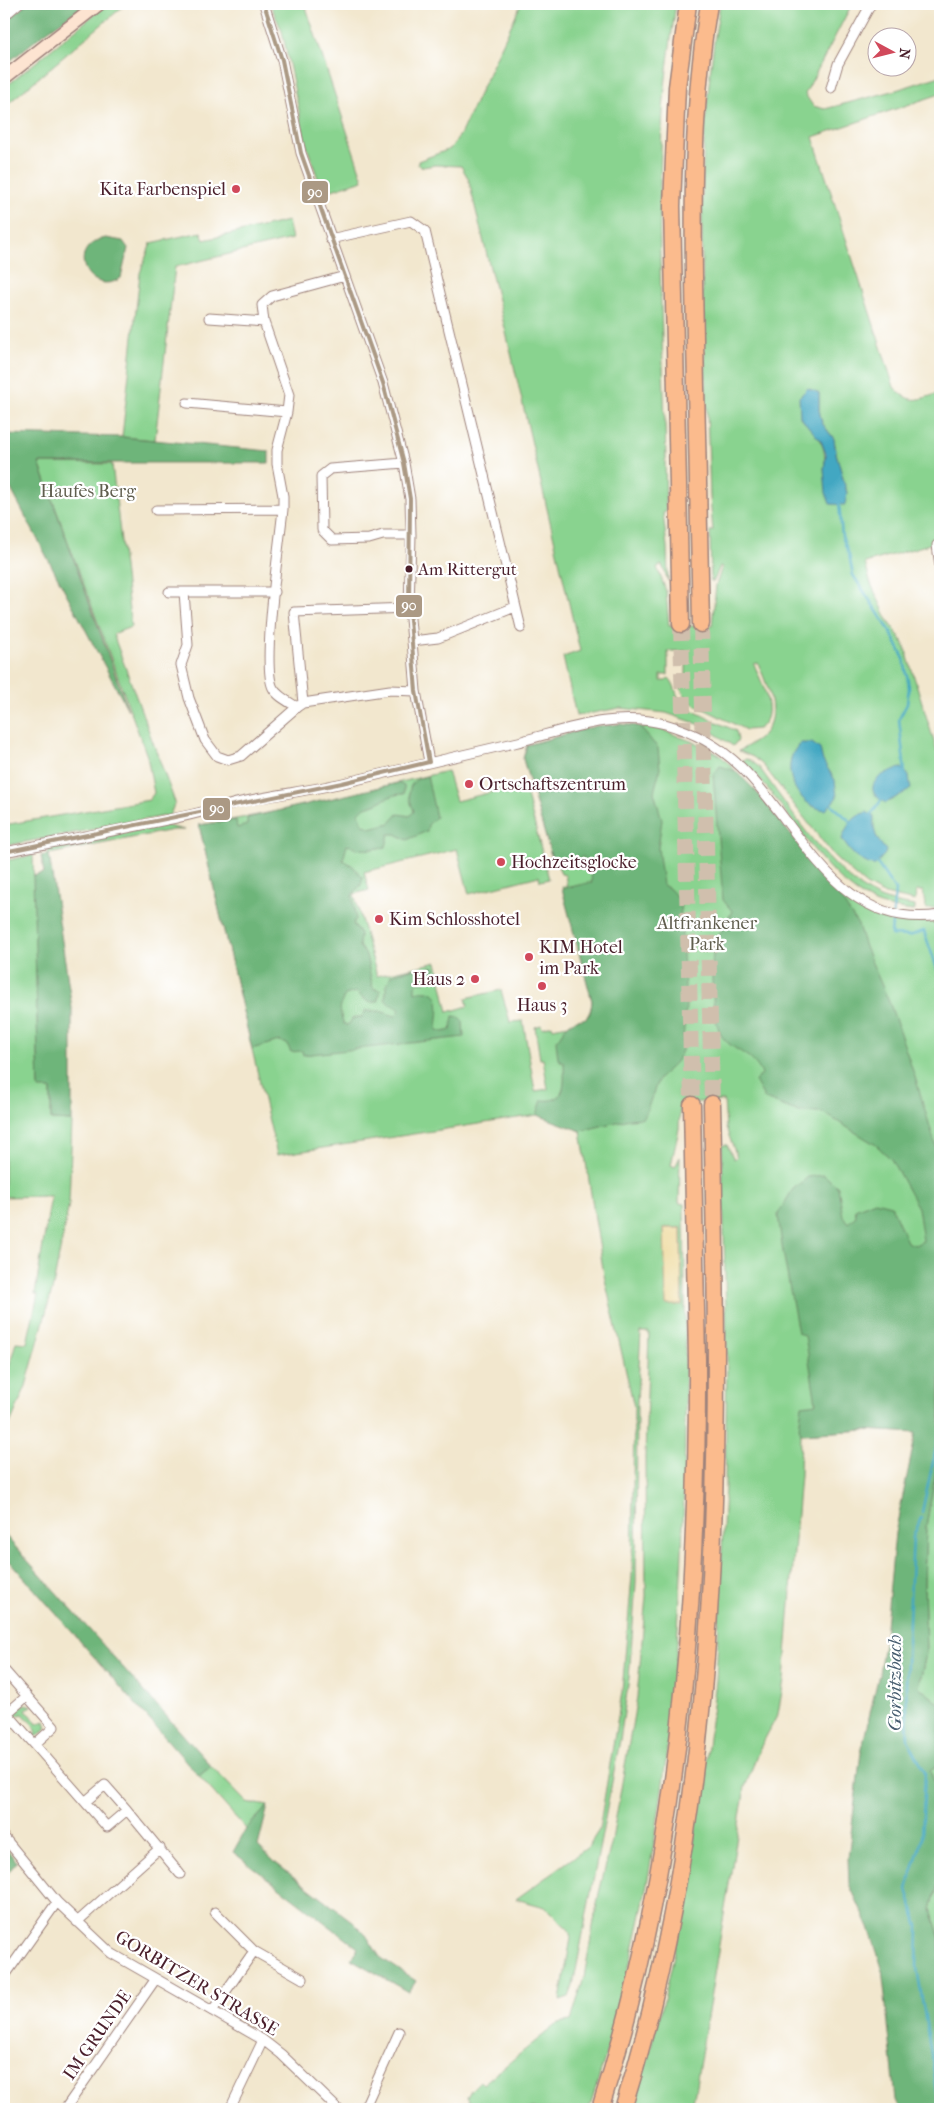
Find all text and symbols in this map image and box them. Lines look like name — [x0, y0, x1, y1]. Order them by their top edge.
north arrow — [866, 28, 916, 78]
text: N — [895, 47, 913, 60]
place label: Kita Farbenspiel — [99, 179, 226, 200]
line badge: 90 — [301, 180, 329, 204]
marker: Kita Farbenspiel — [230, 183, 242, 195]
text: 90 — [306, 184, 323, 201]
park label: Haufes Berg — [40, 481, 136, 502]
place label: Am Rittergut — [417, 559, 517, 579]
marker: Am Rittergut — [404, 564, 414, 574]
line badge: 90 — [395, 594, 423, 618]
text: 90 — [400, 597, 417, 614]
place label: Ortschaftszentrum — [479, 774, 626, 795]
marker: Ortschaftszentrum — [463, 778, 475, 790]
line badge: 90 — [202, 797, 231, 821]
text: 90 — [208, 800, 225, 817]
place label: Hochzeitsglocke — [511, 852, 637, 873]
marker: Hochzeitsglocke — [495, 856, 507, 868]
place label: Kim Schlosshotel — [389, 909, 520, 930]
marker: Kim Schlosshotel — [373, 913, 385, 925]
park label: Altfrankener Park — [656, 913, 757, 955]
place label: KIM Hotel im Park — [539, 937, 623, 979]
marker: KIM Hotel im Park — [523, 951, 535, 963]
place label: Haus 2 — [413, 969, 465, 990]
marker: Haus 2 — [469, 973, 481, 985]
marker: Haus 3 — [536, 980, 548, 992]
place label: Haus 3 — [517, 995, 567, 1016]
water label: Gorbitzbach — [884, 1635, 906, 1731]
street label: GORBITZER STRASSE — [111, 1926, 282, 2040]
street label: IM GRUNDE — [59, 1986, 136, 2084]

